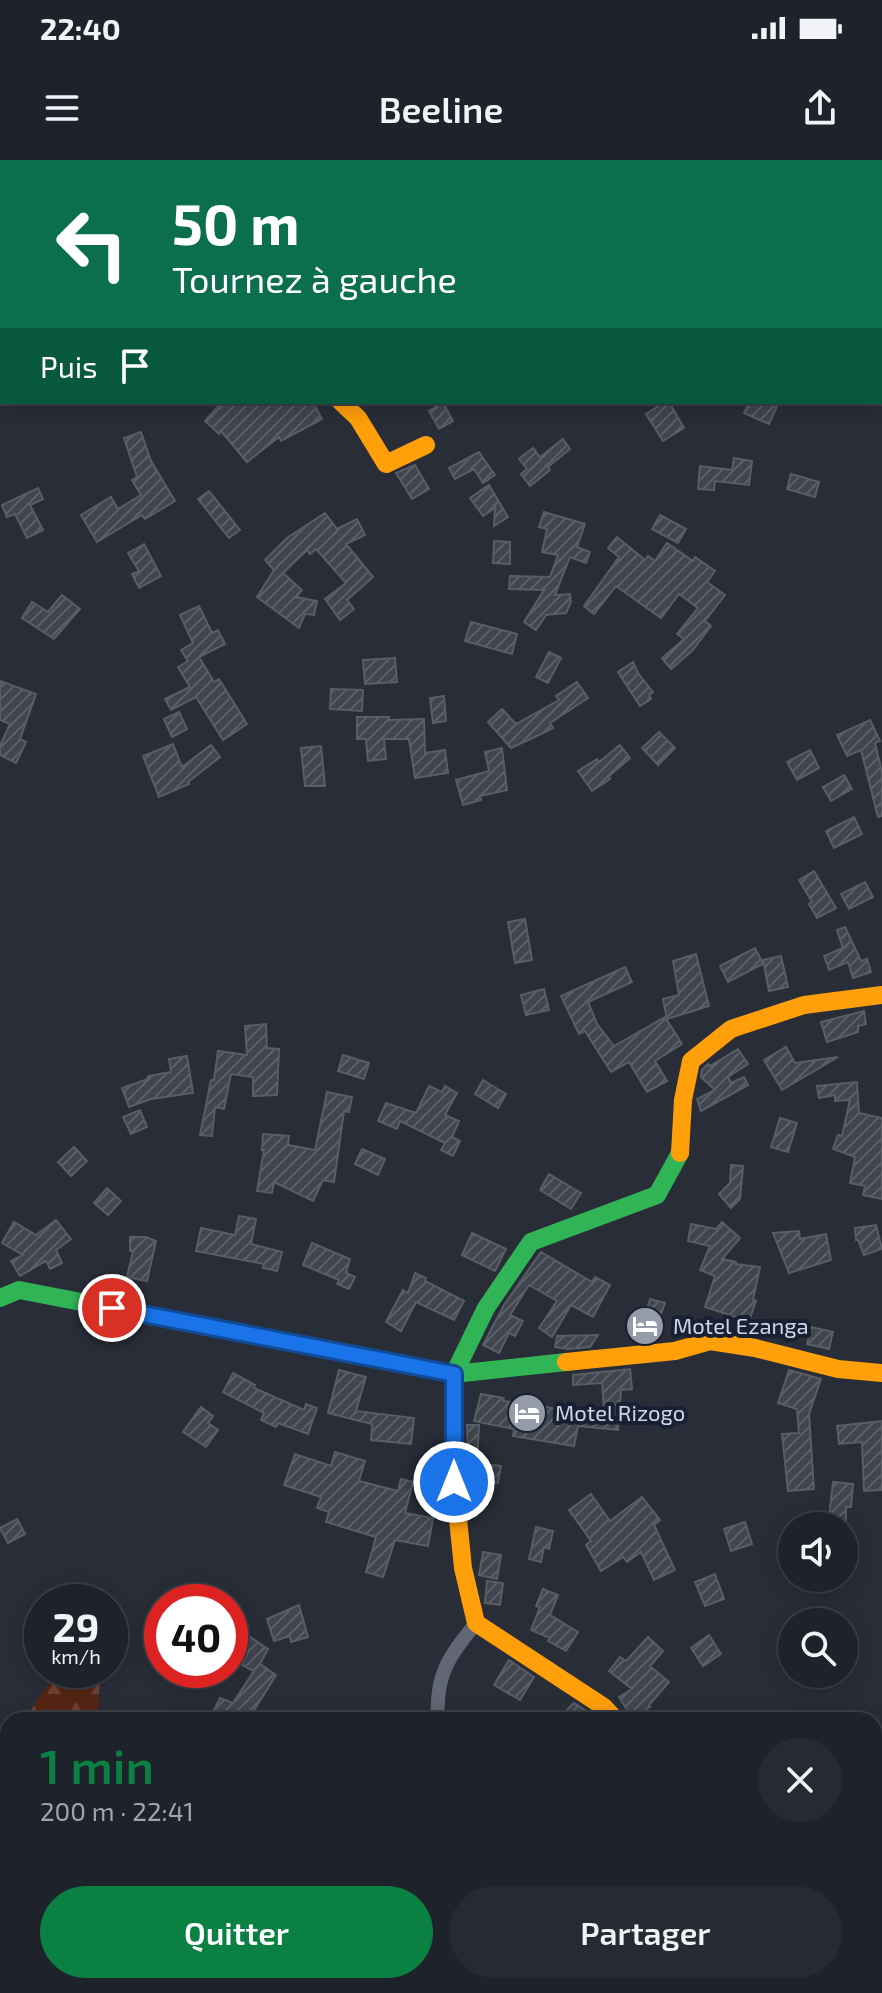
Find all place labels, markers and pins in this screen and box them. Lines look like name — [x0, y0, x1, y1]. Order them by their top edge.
pin — [78, 1274, 146, 1342]
hotel icon: Motel Ezanga — [624, 1305, 666, 1347]
place label: Motel Ezanga — [673, 1312, 809, 1338]
hotel icon: Motel Rizogo — [506, 1392, 548, 1434]
place label: Motel Rizogo — [555, 1399, 685, 1425]

